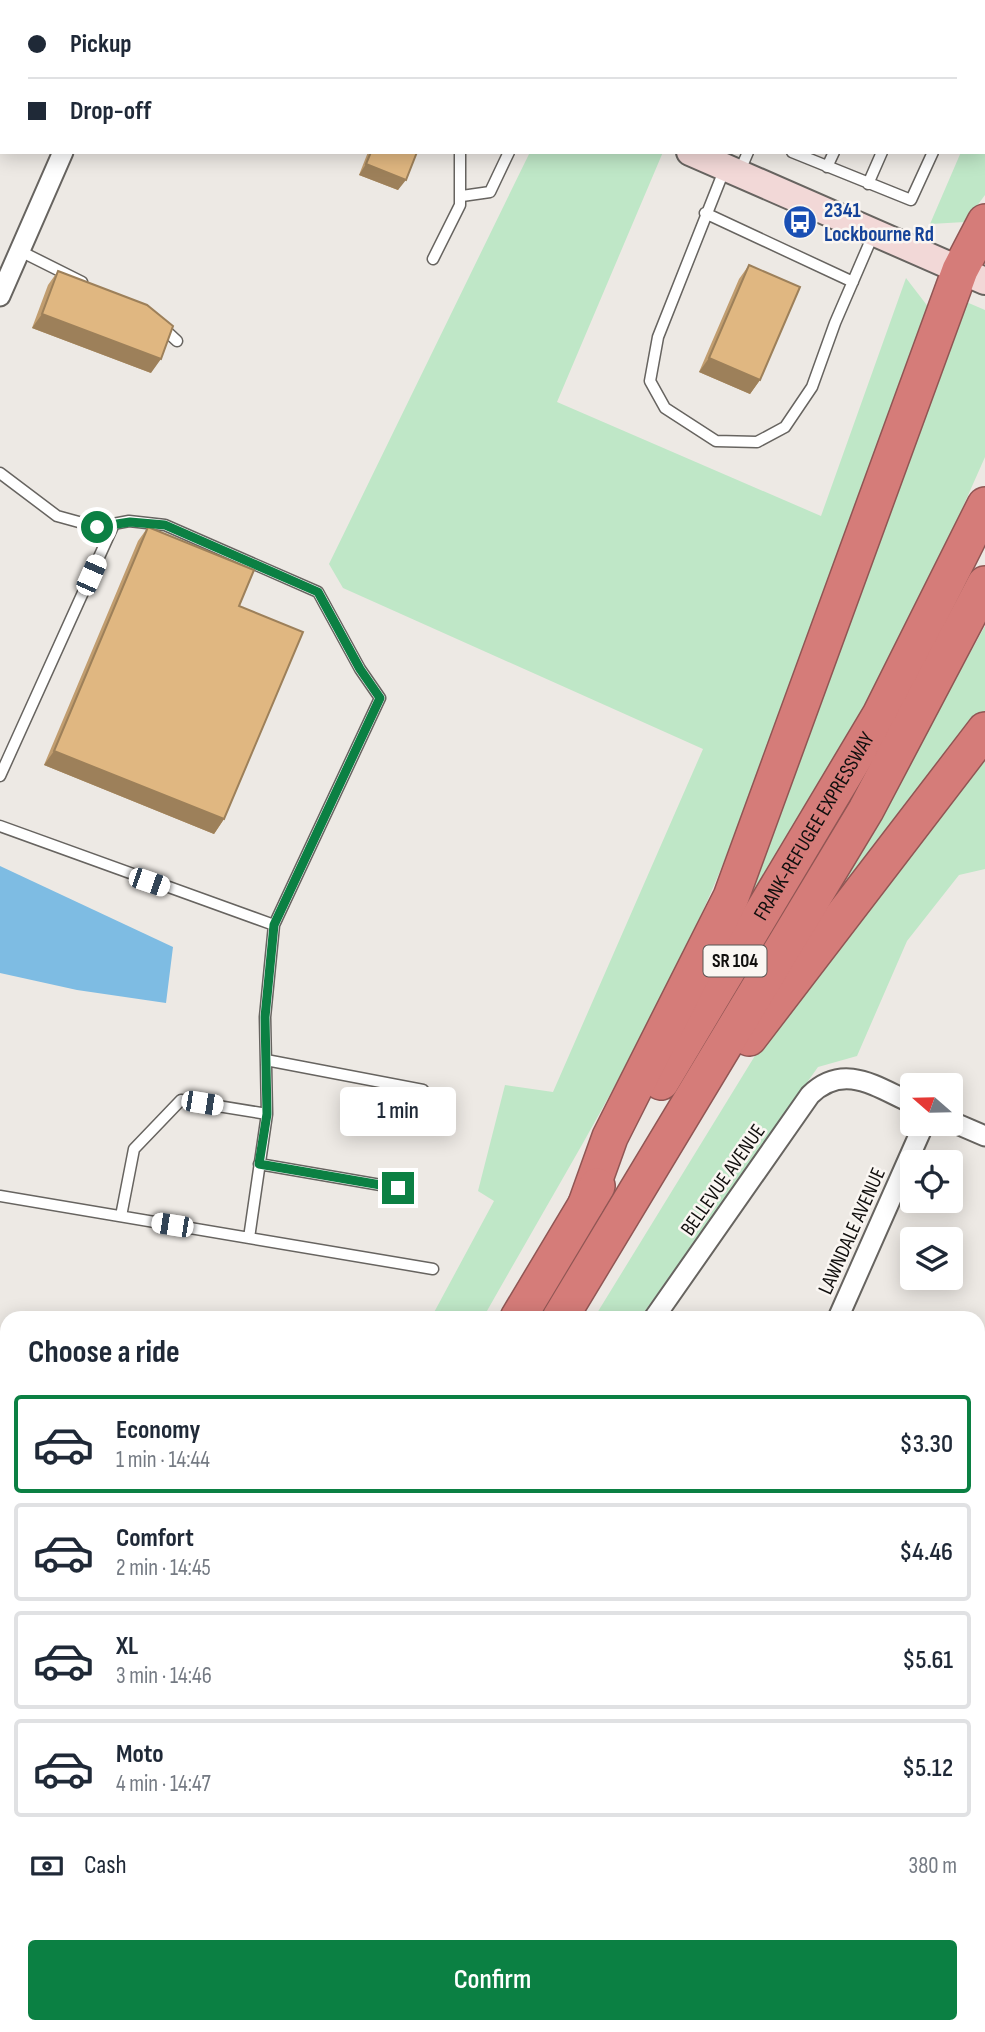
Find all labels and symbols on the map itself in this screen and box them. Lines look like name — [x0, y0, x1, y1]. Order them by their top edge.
place label: 2341 Lockbourne Rd — [824, 198, 934, 247]
bus stop icon: 2341 Lockbourne Rd — [781, 203, 819, 241]
route start — [81, 511, 113, 543]
car — [73, 552, 110, 598]
street label: FRANK-REFUGEE EXPRESSWAY — [748, 727, 880, 925]
car — [126, 865, 173, 899]
road number: SR 104 — [704, 945, 766, 976]
north arrow — [900, 1073, 962, 1136]
callout: 1 min — [340, 1086, 456, 1136]
car — [180, 1089, 225, 1117]
street label: BELLEVUE AVENUE — [675, 1119, 771, 1241]
street label: LAWNDALE AVENUE — [813, 1164, 891, 1298]
route end — [382, 1172, 414, 1204]
car — [150, 1211, 195, 1239]

